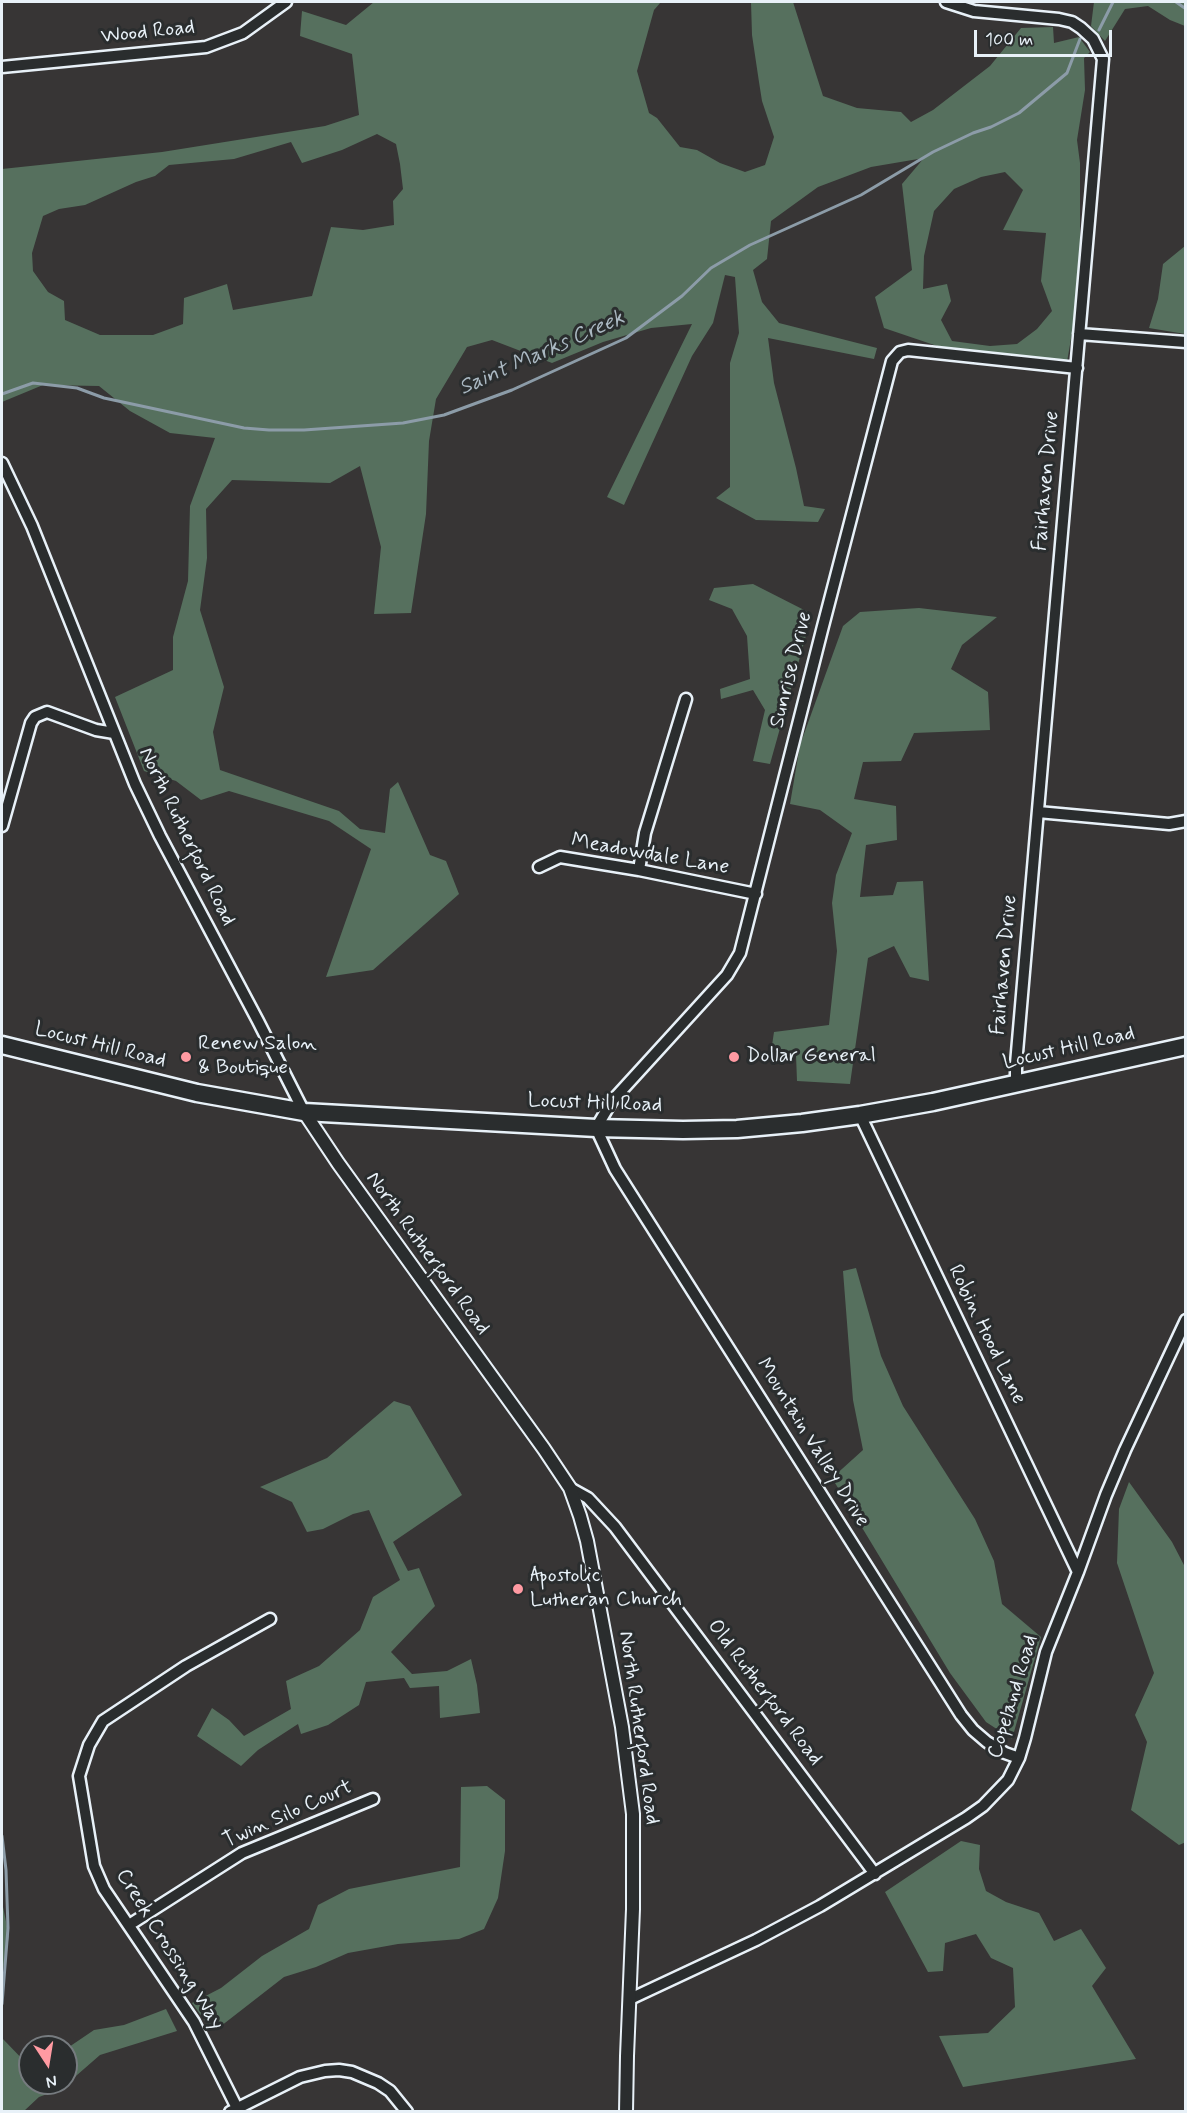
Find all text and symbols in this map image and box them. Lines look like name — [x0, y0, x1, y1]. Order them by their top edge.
street label: Wood Road — [100, 16, 196, 50]
scale bar — [977, 18, 1115, 56]
text: 100 m — [985, 28, 1033, 52]
water label: Saint Marks Creek — [455, 306, 629, 402]
street label: Fairhaven Drive — [1028, 410, 1066, 552]
street label: Sunrise Drive — [765, 609, 819, 731]
street label: North Rutherford Road — [132, 744, 240, 930]
street label: Meadowdale Lane — [569, 829, 731, 881]
street label: Fairhaven Drive — [986, 894, 1024, 1036]
street label: Locust Hill Road — [32, 1017, 168, 1075]
street label: Locust Hill Road — [1001, 1022, 1137, 1076]
place label: Renew Salon & Boutique — [198, 1032, 317, 1082]
place label: Dollar General — [746, 1044, 876, 1070]
marker: Renew Salon & Boutique — [179, 1050, 193, 1064]
marker: Dollar General — [727, 1050, 741, 1064]
street label: Locust Hill Road — [527, 1089, 663, 1119]
street label: North Rutherford Road — [359, 1168, 495, 1340]
street label: Robin Hood Lane — [941, 1261, 1031, 1409]
street label: Mountain Valley Drive — [750, 1354, 874, 1532]
place label: Apostolic Lutheran Church — [530, 1564, 682, 1614]
marker: Apostolic Lutheran Church — [511, 1582, 525, 1596]
street label: Old Rutherford Road — [701, 1615, 827, 1771]
street label: North Rutherford Road — [612, 1630, 664, 1826]
street label: Copeland Road — [983, 1632, 1045, 1762]
street label: Twin Silo Court — [219, 1775, 357, 1855]
street label: Creek Crossing Way — [109, 1865, 229, 2035]
north arrow — [18, 2035, 78, 2095]
text: N — [44, 2070, 59, 2093]

